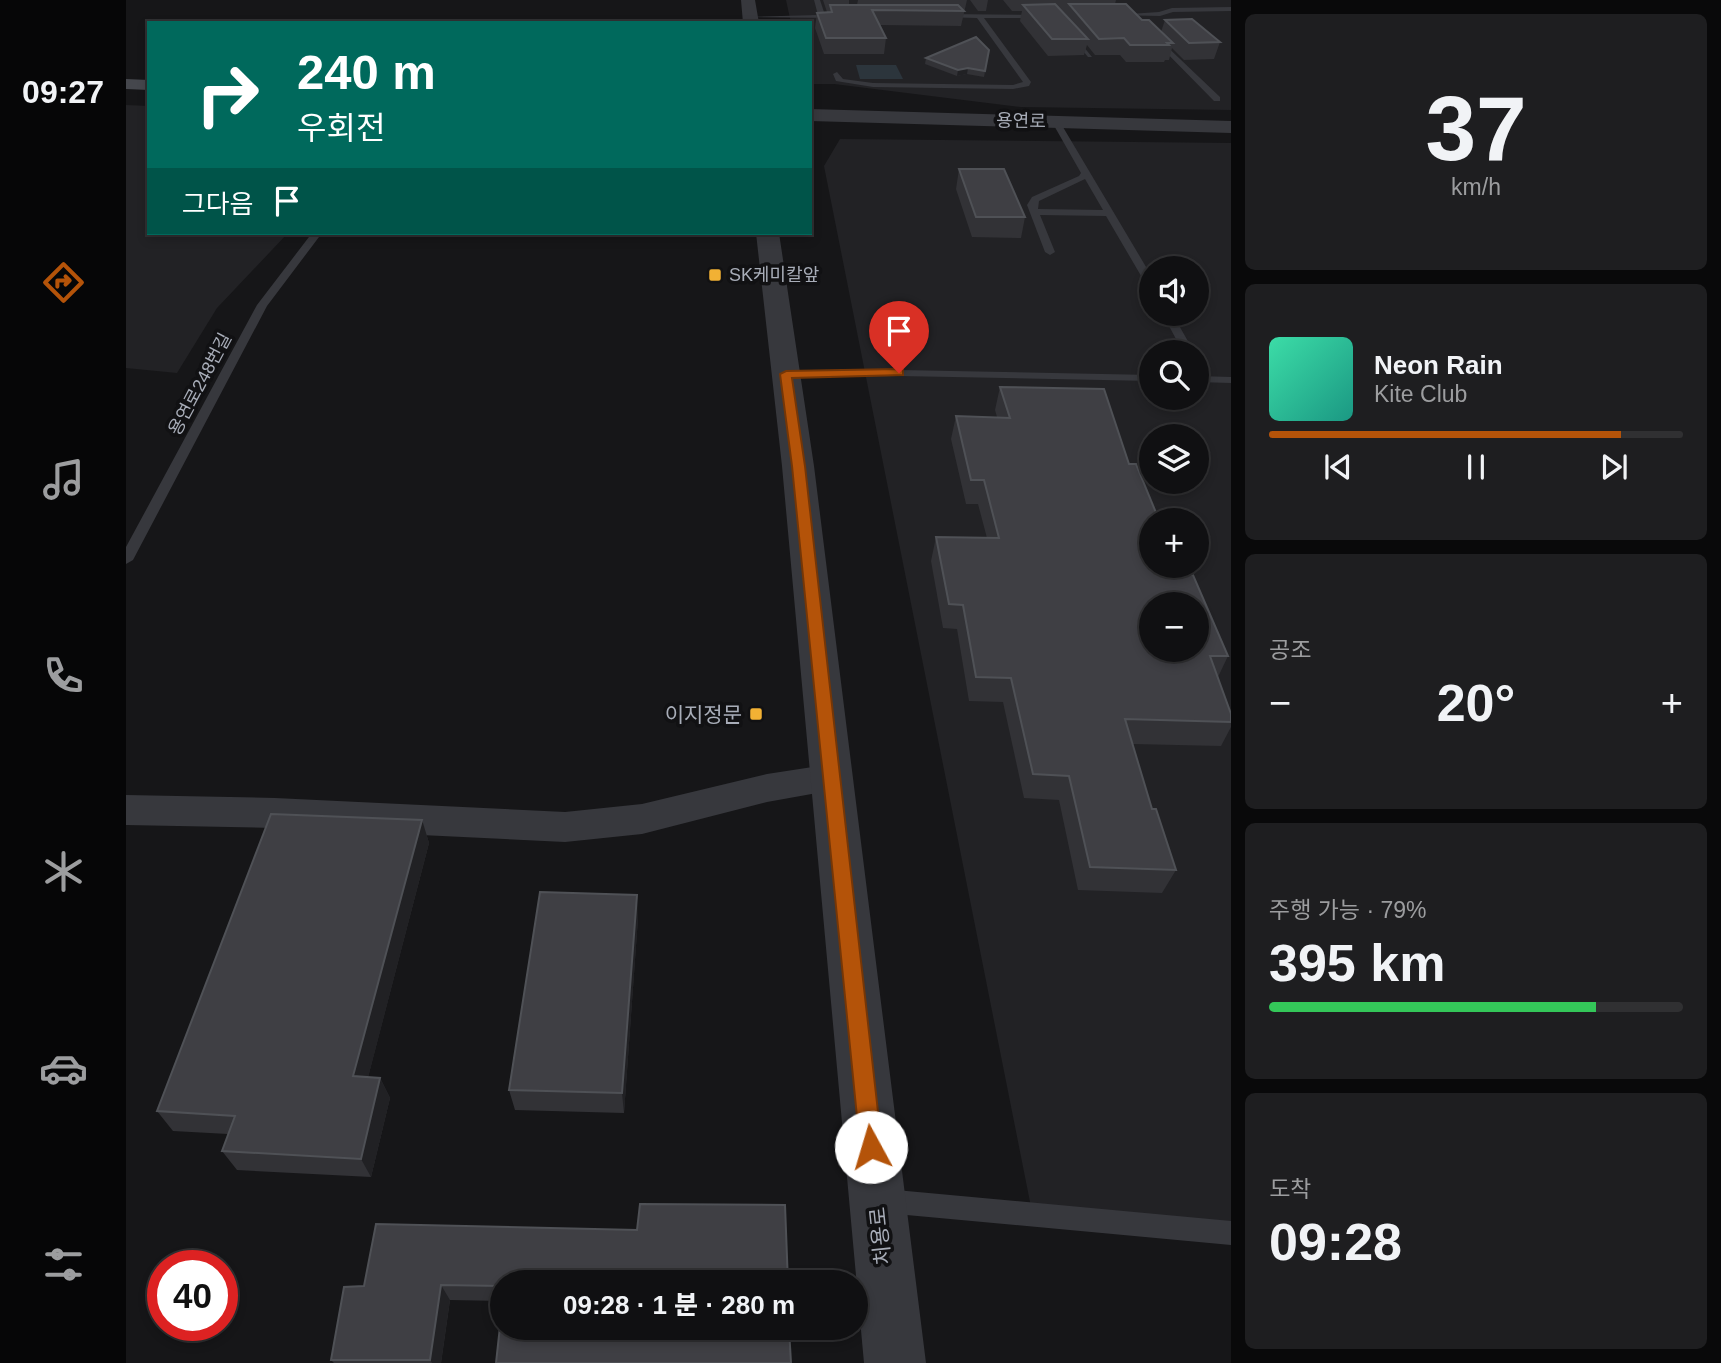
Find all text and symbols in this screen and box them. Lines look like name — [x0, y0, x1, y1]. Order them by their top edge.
text: 240 m — [297, 45, 436, 99]
icon: right — [182, 49, 273, 140]
text: 09:27 — [22, 74, 104, 110]
text: 37 — [1425, 78, 1527, 179]
text: 우회전 — [297, 110, 385, 146]
street label: 용연로 — [996, 111, 1046, 131]
text: km/h — [1451, 174, 1501, 200]
icon: arrive — [268, 182, 306, 220]
text: 그다음 — [182, 189, 254, 219]
map controls — [1139, 256, 1209, 662]
button: sound — [1139, 256, 1209, 326]
icon: directions — [39, 258, 88, 307]
place label: SK케미칼앞 — [729, 265, 819, 285]
marker: SK케미칼앞 — [707, 267, 723, 283]
pin — [869, 301, 929, 373]
icon: arrive — [880, 312, 918, 350]
street label: 용연로248번길 — [165, 329, 235, 439]
button: search — [1139, 340, 1209, 410]
text: Neon Rain — [1374, 350, 1503, 380]
text: Kite Club — [1374, 381, 1467, 407]
button: layers — [1139, 424, 1209, 494]
icon: previous — [1319, 448, 1357, 486]
icon: pause — [1457, 448, 1495, 486]
icon: next — [1595, 448, 1633, 486]
icon: music — [39, 455, 88, 504]
button: + — [1139, 508, 1209, 578]
button: − — [1139, 592, 1209, 662]
text: 공조 — [1269, 637, 1311, 663]
icon: phone — [39, 651, 88, 700]
text: 20° — [1437, 674, 1515, 732]
text: − — [1269, 682, 1291, 724]
text: + — [1661, 682, 1683, 724]
place label: 이지정문 — [665, 703, 742, 726]
marker: 이지정문 — [748, 706, 764, 722]
icon: climate — [39, 847, 88, 896]
text: 주행 가능 · 79% — [1269, 897, 1427, 923]
text: 395 km — [1269, 934, 1445, 992]
icon: car — [39, 1044, 88, 1093]
position arrow — [834, 1110, 908, 1184]
text: 도착 — [1269, 1176, 1311, 1202]
street label: 처용로 — [866, 1206, 894, 1266]
text: 09:28 — [1269, 1213, 1402, 1271]
icon: filters — [39, 1240, 88, 1289]
speed limit sign: 40 — [147, 1250, 238, 1341]
text: 09:28 · 1 분 · 280 m — [563, 1290, 795, 1320]

